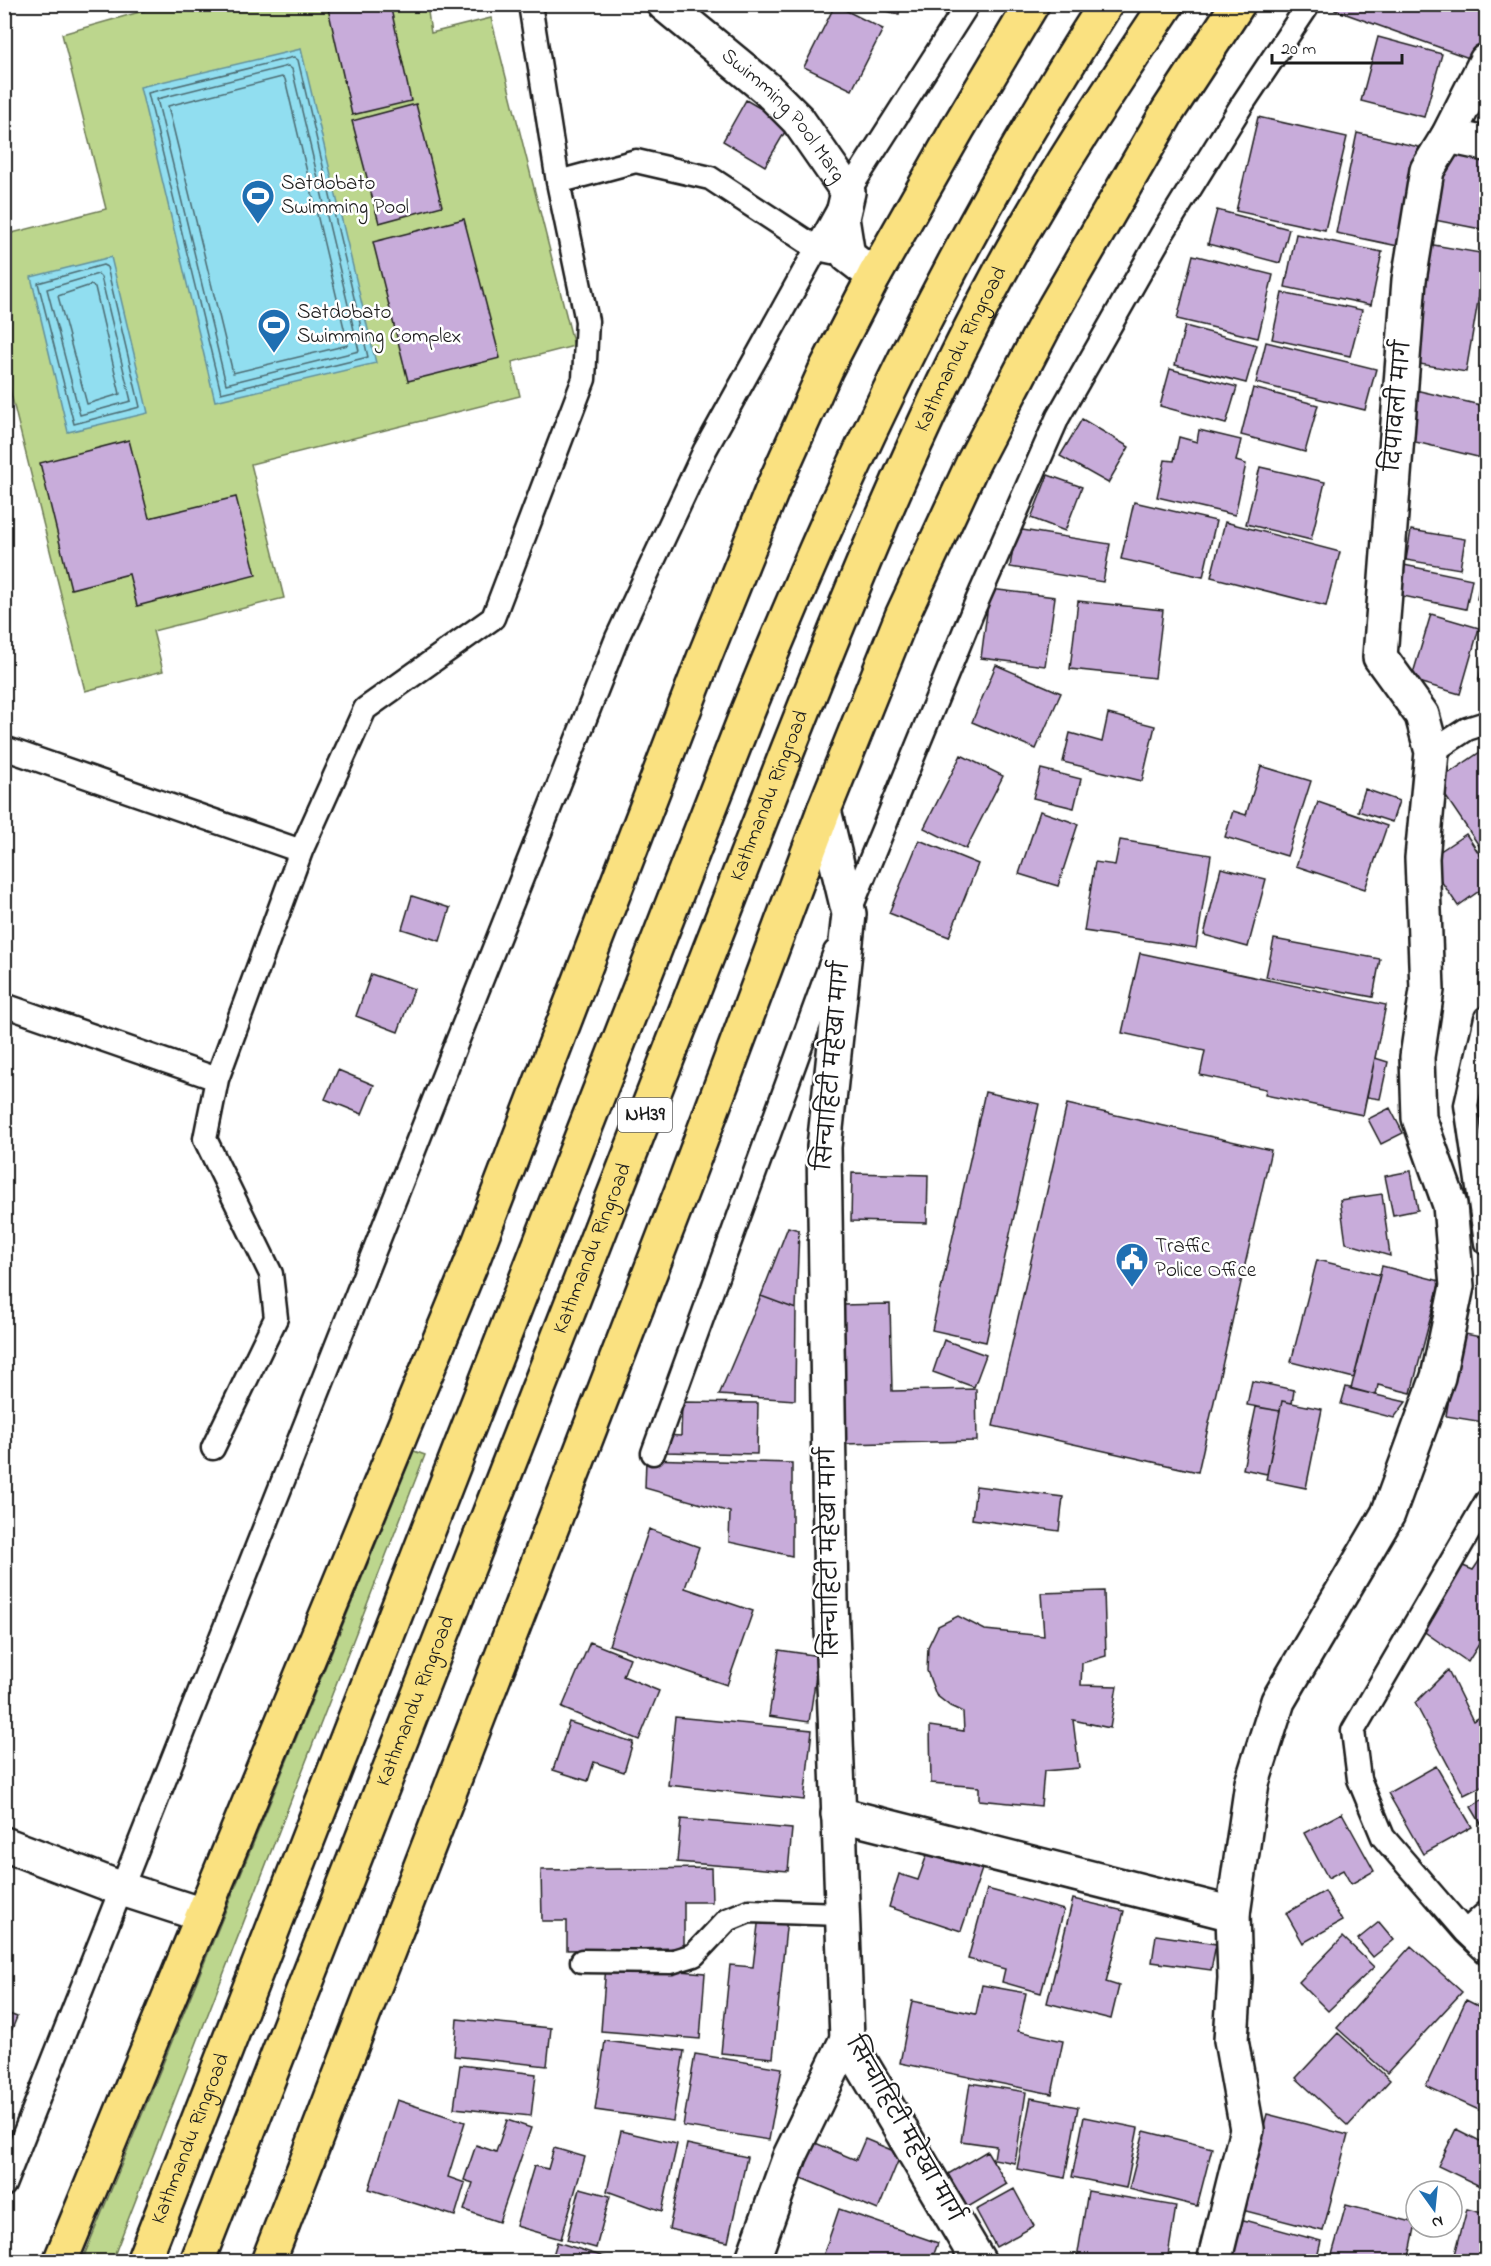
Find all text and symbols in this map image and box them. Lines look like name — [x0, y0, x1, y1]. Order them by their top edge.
scale bar — [1272, 27, 1402, 65]
text: 20 m — [1281, 37, 1316, 63]
street label: Swimming Pool Marg — [714, 42, 852, 190]
place label: Satdobato Swimming Pool — [281, 169, 409, 225]
sports icon: Satdobato Swimming Pool — [240, 178, 276, 225]
street label: Kathmandu Ringroad — [908, 261, 1015, 437]
place label: Satdobato Swimming Complex — [297, 298, 461, 354]
sports icon: Satdobato Swimming Complex — [256, 307, 292, 354]
street label: दिपावली मार्ग — [1375, 338, 1420, 473]
street label: Kathmandu Ringroad — [723, 706, 817, 886]
street label: सिन्चाहिटी महेखा मार्ग — [805, 959, 858, 1173]
road number: NH39 — [618, 1098, 672, 1132]
street label: Kathmandu Ringroad — [546, 1158, 640, 1339]
place label: Traffic Police Office — [1155, 1232, 1257, 1286]
public building icon: Traffic Police Office — [1114, 1241, 1150, 1288]
street label: सिन्चाहिटी महेखा मार्ग — [809, 1446, 848, 1658]
street label: Kathmandu Ringroad — [369, 1611, 463, 1791]
street label: सिन्चाहिटी महेखा मार्ग — [837, 2028, 973, 2229]
street label: Kathmandu Ringroad — [144, 2049, 238, 2229]
north arrow — [1404, 2179, 1464, 2239]
text: N — [1429, 2209, 1446, 2235]

